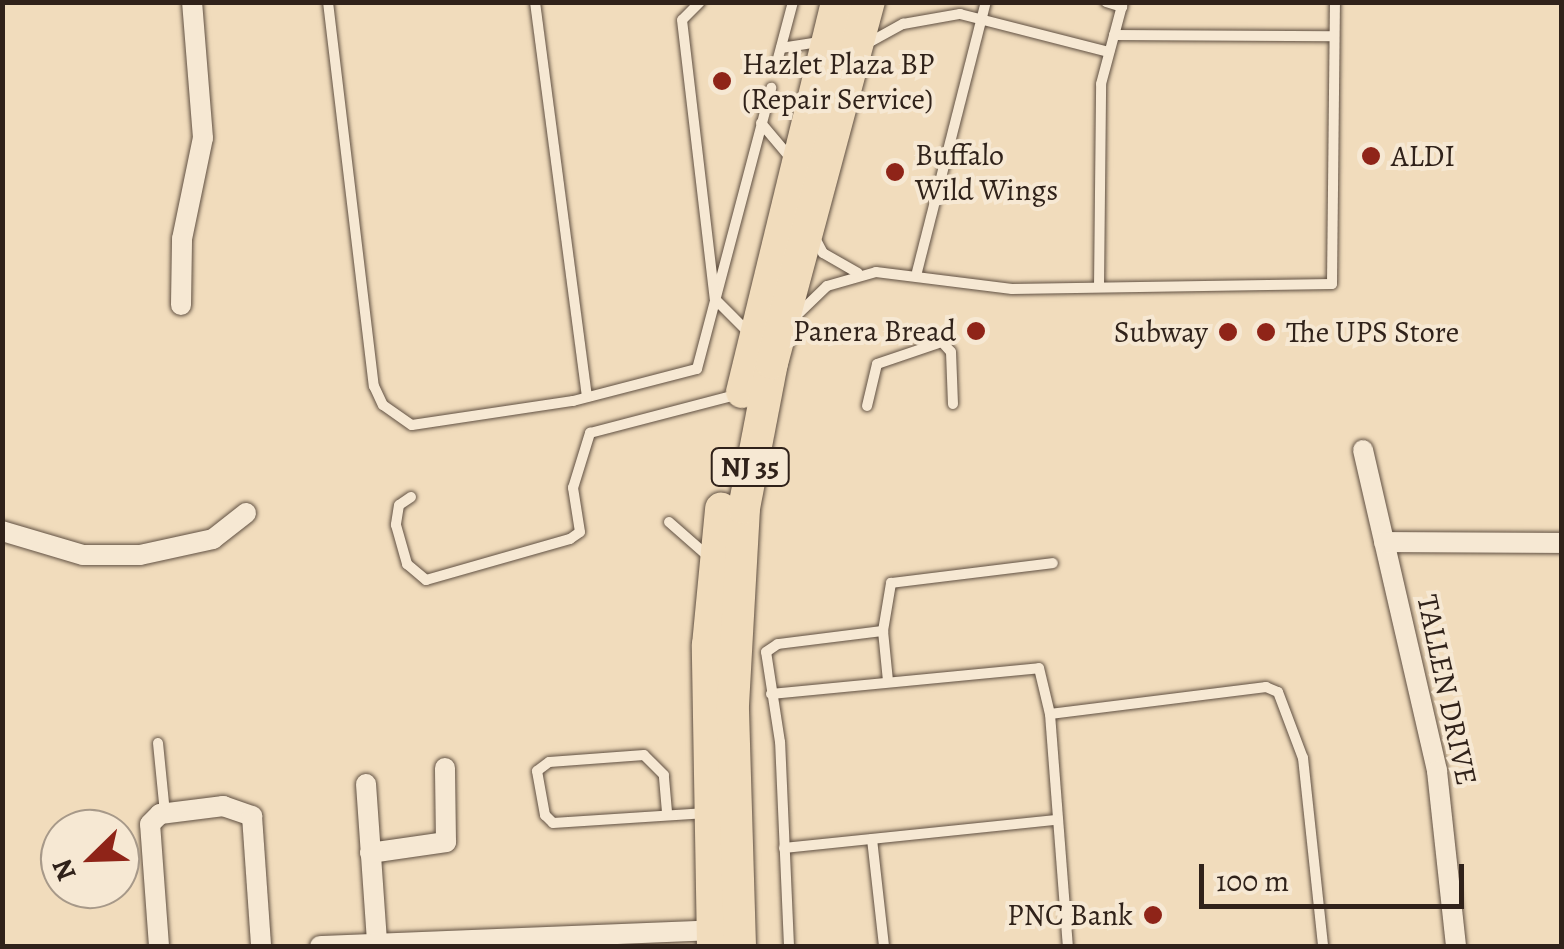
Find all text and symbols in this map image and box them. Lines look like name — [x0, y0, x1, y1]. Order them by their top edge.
place label: Hazlet Plaza BP (Repair Service) — [742, 46, 934, 116]
marker: Hazlet Plaza BP (Repair Service) — [711, 70, 733, 92]
place label: Buffalo Wild Wings — [915, 137, 1058, 208]
place label: ALDI — [1391, 138, 1455, 174]
marker: ALDI — [1360, 145, 1382, 167]
marker: Buffalo Wild Wings — [884, 161, 906, 183]
place label: Panera Bread — [793, 313, 956, 349]
place label: Subway — [1114, 314, 1208, 350]
place label: The UPS Store — [1286, 314, 1459, 350]
marker: Panera Bread — [965, 320, 987, 342]
marker: Subway — [1217, 321, 1239, 343]
marker: The UPS Store — [1255, 321, 1277, 343]
road number: NJ 35 — [710, 444, 790, 490]
street label: TALLEN DRIVE — [1409, 591, 1485, 789]
north arrow — [40, 809, 140, 909]
scale bar — [1204, 844, 1469, 906]
text: N — [43, 853, 86, 887]
text: 100 m — [1216, 861, 1289, 901]
place label: PNC Bank — [1007, 897, 1133, 933]
marker: PNC Bank — [1142, 904, 1164, 926]

